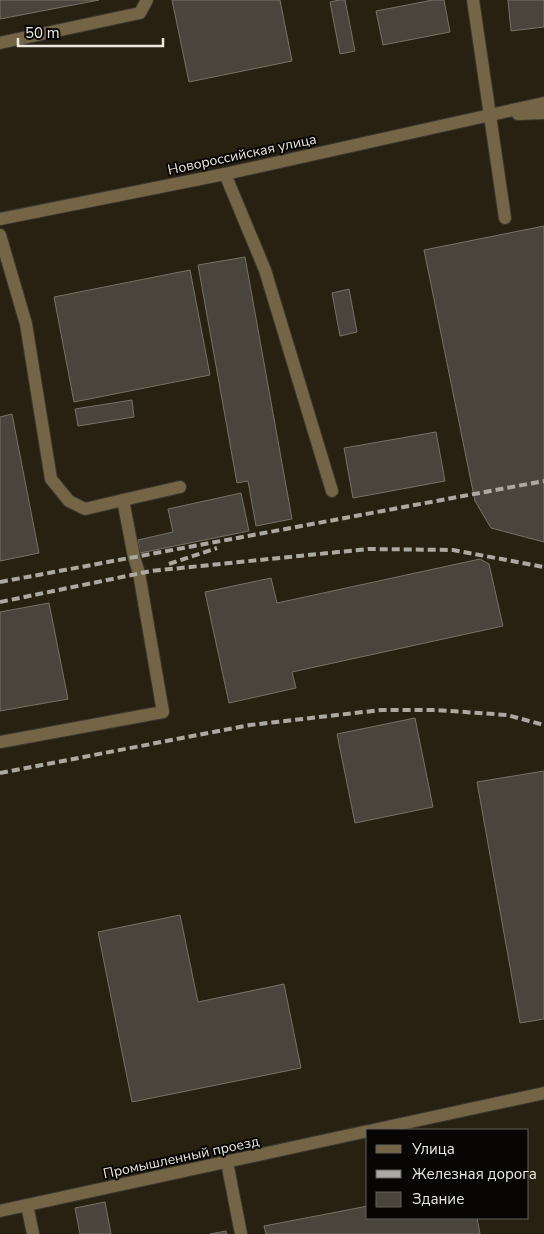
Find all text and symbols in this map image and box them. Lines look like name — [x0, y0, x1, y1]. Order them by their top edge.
scale bar — [18, 15, 162, 47]
text: 50 m — [25, 23, 60, 43]
street label: Новороссийская улица — [166, 129, 318, 180]
legend — [366, 1129, 529, 1219]
street label: Промышленный проезд — [101, 1132, 261, 1183]
text: Улица — [411, 1139, 455, 1159]
text: Железная дорога — [412, 1164, 537, 1184]
text: Здание — [412, 1189, 464, 1209]

